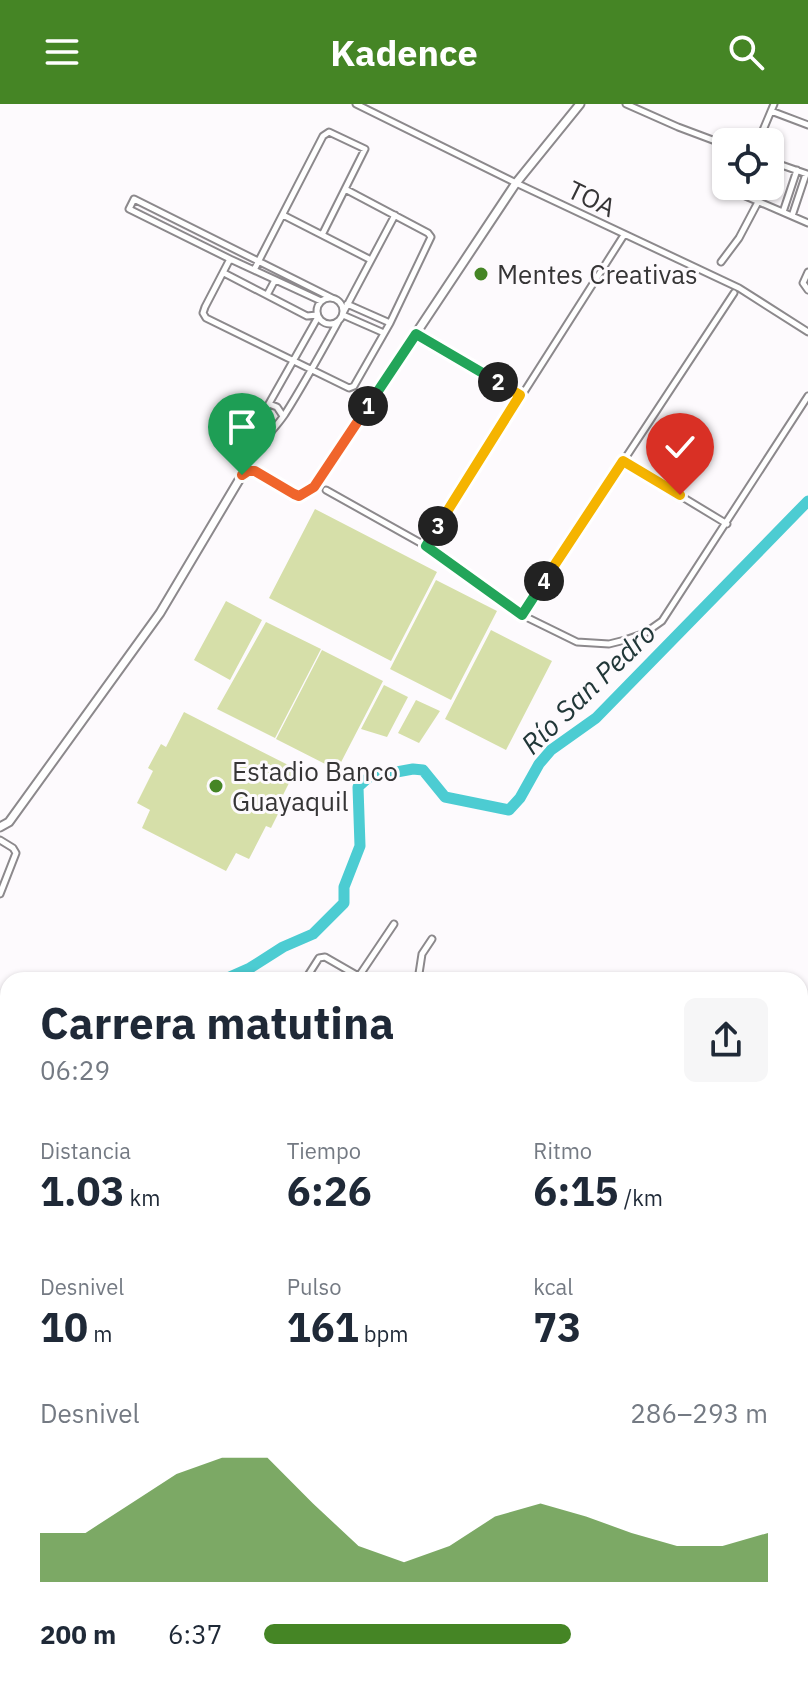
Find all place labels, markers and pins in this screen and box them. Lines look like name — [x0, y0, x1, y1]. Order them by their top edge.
place label: Mentes Creativas — [497, 257, 698, 291]
marker: Mentes Creativas — [472, 265, 490, 283]
pin: 2 — [478, 362, 518, 402]
pin: 1 — [348, 386, 388, 426]
pin — [208, 393, 276, 475]
pin — [646, 413, 714, 495]
pin: 3 — [418, 506, 458, 546]
pin: 4 — [524, 561, 564, 601]
place label: Estadio Banco Guayaquil — [232, 754, 398, 818]
marker: Estadio Banco Guayaquil — [207, 777, 225, 795]

